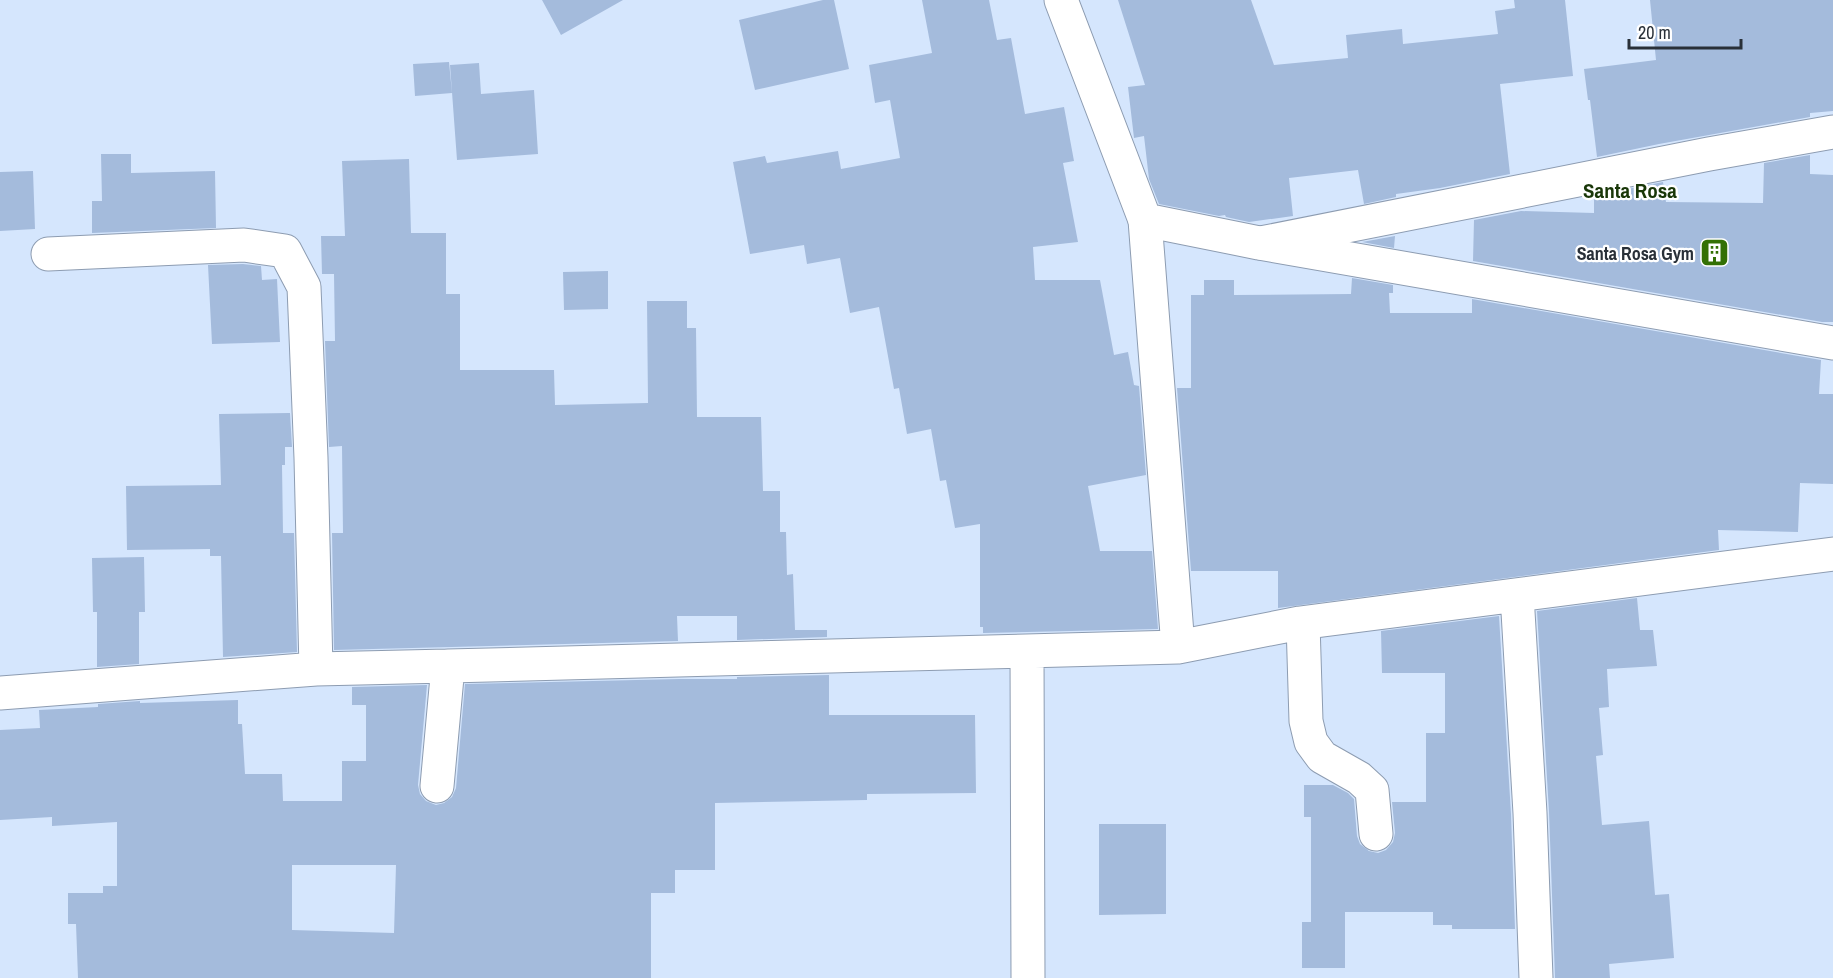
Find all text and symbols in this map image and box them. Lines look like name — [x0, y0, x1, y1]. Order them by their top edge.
scale bar — [1629, 12, 1742, 50]
text: 20 m — [1638, 20, 1671, 45]
district label: Santa Rosa — [1583, 176, 1677, 205]
building icon: Santa Rosa Gym — [1699, 237, 1731, 269]
place label: Santa Rosa Gym — [1577, 241, 1694, 266]

